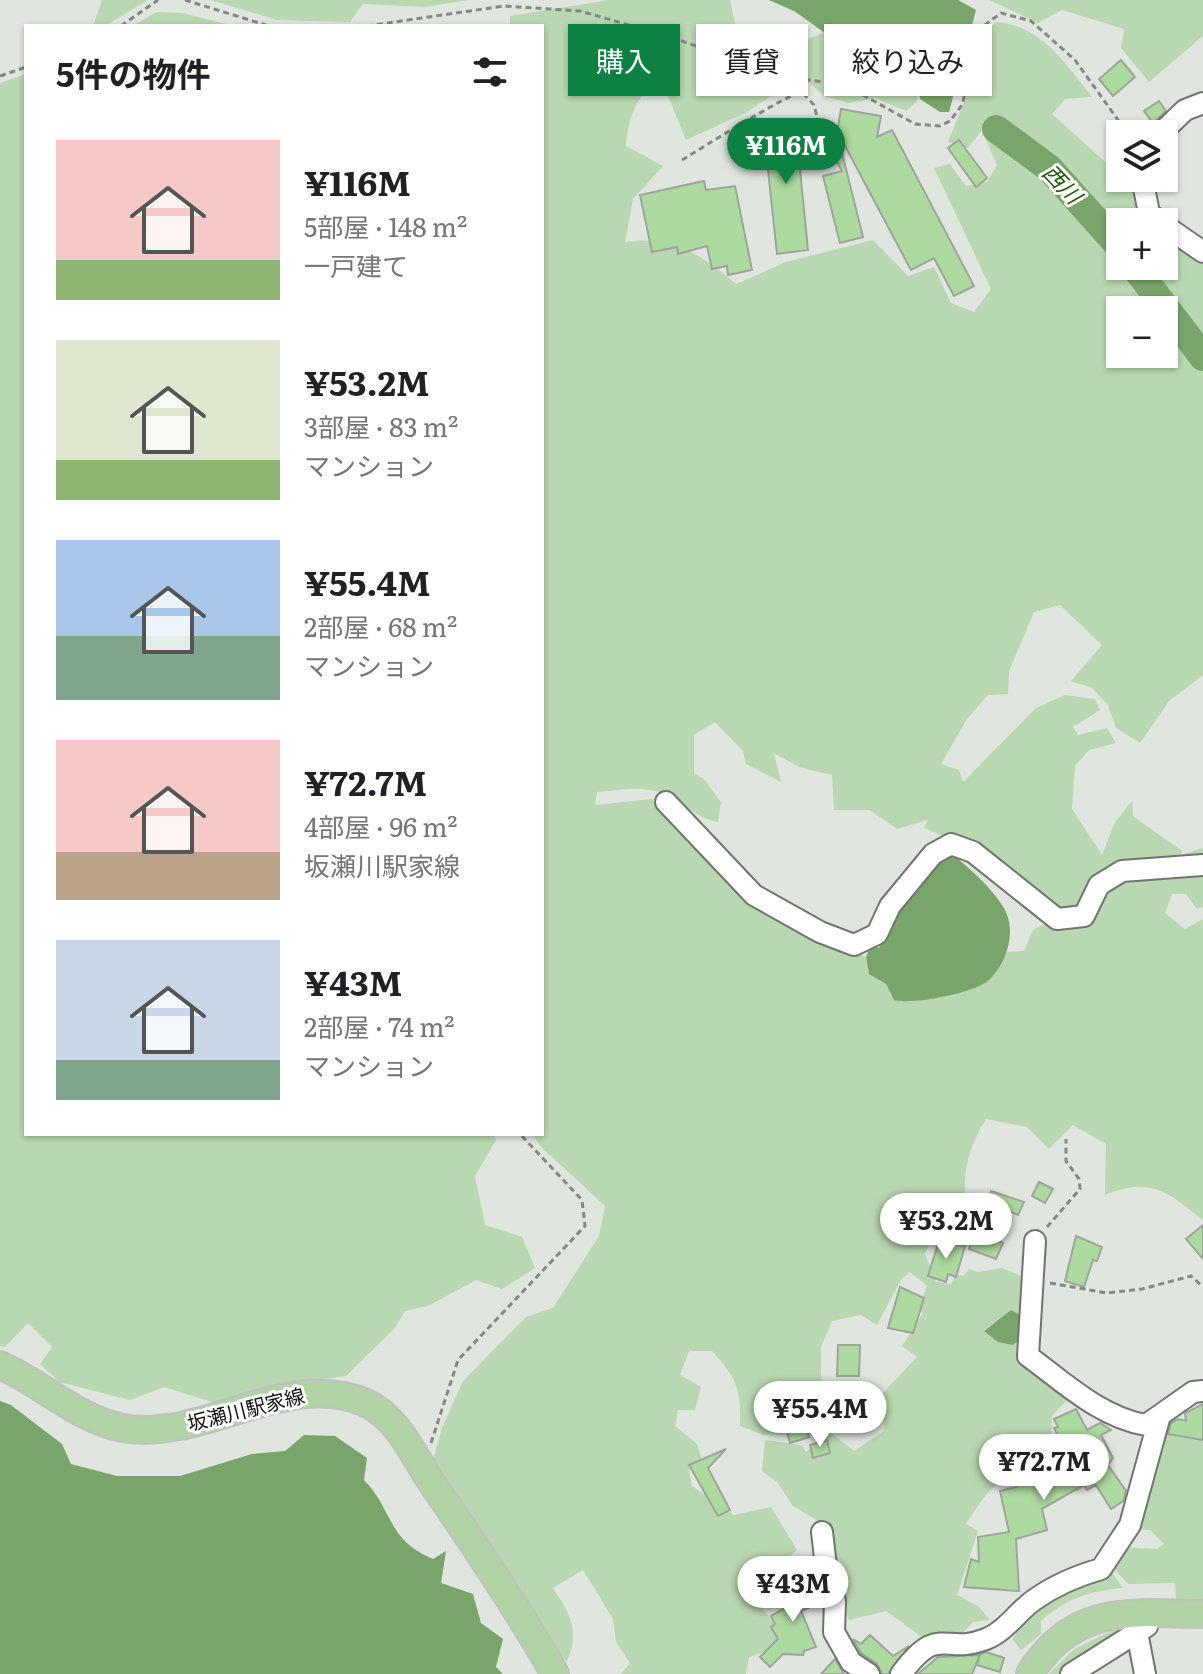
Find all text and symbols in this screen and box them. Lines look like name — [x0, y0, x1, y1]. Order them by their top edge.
chip: 購入 — [568, 24, 680, 96]
chip: 賃貸 — [696, 24, 808, 96]
chip: 絞り込み — [824, 24, 992, 96]
text: 5件の物件 — [56, 47, 211, 97]
icon: filters — [468, 50, 512, 94]
pin: ¥116M — [730, 118, 842, 186]
map controls — [1106, 120, 1178, 368]
button: layers — [1106, 120, 1178, 192]
text: ¥116M — [745, 124, 827, 163]
text: ¥116M — [304, 156, 411, 206]
water label: 西川 — [1036, 156, 1092, 212]
icon: home — [120, 172, 216, 268]
text: 5部屋 · 148 m² — [304, 206, 467, 245]
button: + — [1106, 208, 1178, 280]
text: 一戸建て — [304, 245, 408, 284]
button: − — [1106, 296, 1178, 368]
text: ¥53.2M — [304, 356, 430, 406]
icon: home — [120, 372, 216, 468]
text: 3部屋 · 83 m² — [304, 406, 458, 445]
text: マンション — [304, 445, 434, 484]
text: ¥55.4M — [304, 556, 431, 606]
icon: home — [120, 572, 216, 668]
text: 2部屋 · 68 m² — [304, 606, 457, 645]
text: マンション — [304, 645, 434, 684]
text: ¥72.7M — [304, 756, 427, 806]
icon: home — [120, 772, 216, 868]
text: 4部屋 · 96 m² — [304, 806, 458, 845]
text: 坂瀬川駅家線 — [304, 845, 460, 884]
text: ¥43M — [304, 956, 402, 1006]
icon: home — [120, 972, 216, 1068]
text: 2部屋 · 74 m² — [304, 1006, 455, 1045]
text: マンション — [304, 1045, 434, 1084]
pin: ¥53.2M — [881, 1193, 1011, 1261]
text: ¥53.2M — [898, 1199, 994, 1238]
street label: 坂瀬川駅家線 — [184, 1379, 307, 1437]
pin: ¥55.4M — [755, 1381, 885, 1449]
text: ¥55.4M — [772, 1387, 868, 1426]
pin: ¥72.7M — [979, 1434, 1109, 1502]
text: ¥72.7M — [997, 1440, 1091, 1479]
pin: ¥43M — [746, 1556, 840, 1624]
text: ¥43M — [755, 1562, 831, 1601]

